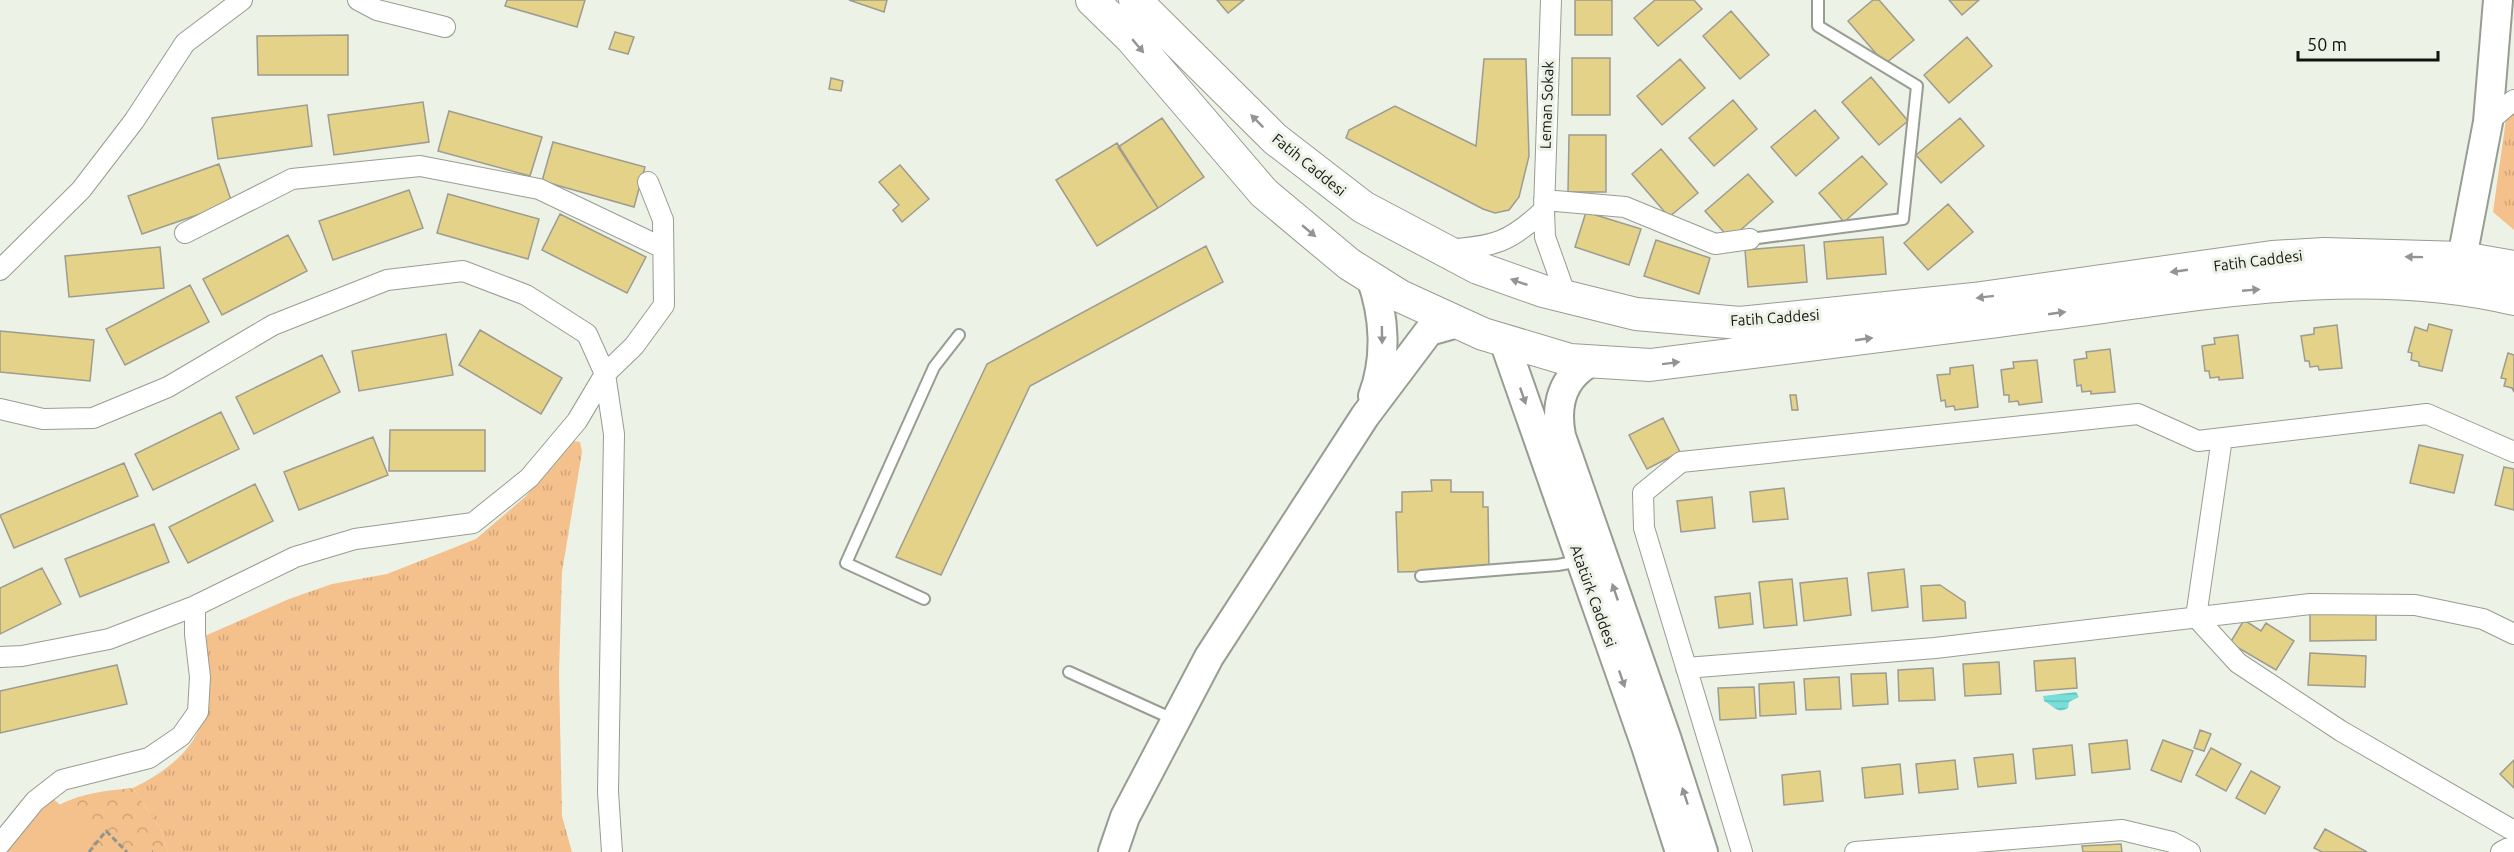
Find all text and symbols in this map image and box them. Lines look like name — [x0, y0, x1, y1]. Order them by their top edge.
scale bar — [2298, 24, 2438, 62]
text: 50 m — [2307, 34, 2347, 54]
one-way arrow — [1131, 38, 1144, 54]
street label: Leman Sokak — [1536, 60, 1557, 149]
one-way arrow — [1250, 114, 1264, 129]
street label: Fatih Caddesi — [1269, 130, 1349, 199]
one-way arrow — [1301, 224, 1316, 237]
street label: Fatih Caddesi — [2212, 247, 2303, 274]
one-way arrow — [2405, 252, 2424, 261]
one-way arrow — [2169, 266, 2188, 275]
one-way arrow — [1510, 277, 1528, 287]
one-way arrow — [2242, 285, 2261, 295]
one-way arrow — [1976, 292, 1995, 302]
street label: Fatih Caddesi — [1730, 306, 1820, 329]
one-way arrow — [2048, 309, 2067, 318]
one-way arrow — [1377, 326, 1386, 345]
one-way arrow — [1855, 335, 1874, 344]
one-way arrow — [1661, 358, 1680, 367]
one-way arrow — [1518, 387, 1528, 405]
street label: Atatürk Caddesi — [1567, 542, 1620, 649]
one-way arrow — [1610, 583, 1620, 601]
one-way arrow — [1618, 670, 1628, 688]
one-way arrow — [1680, 787, 1690, 805]

